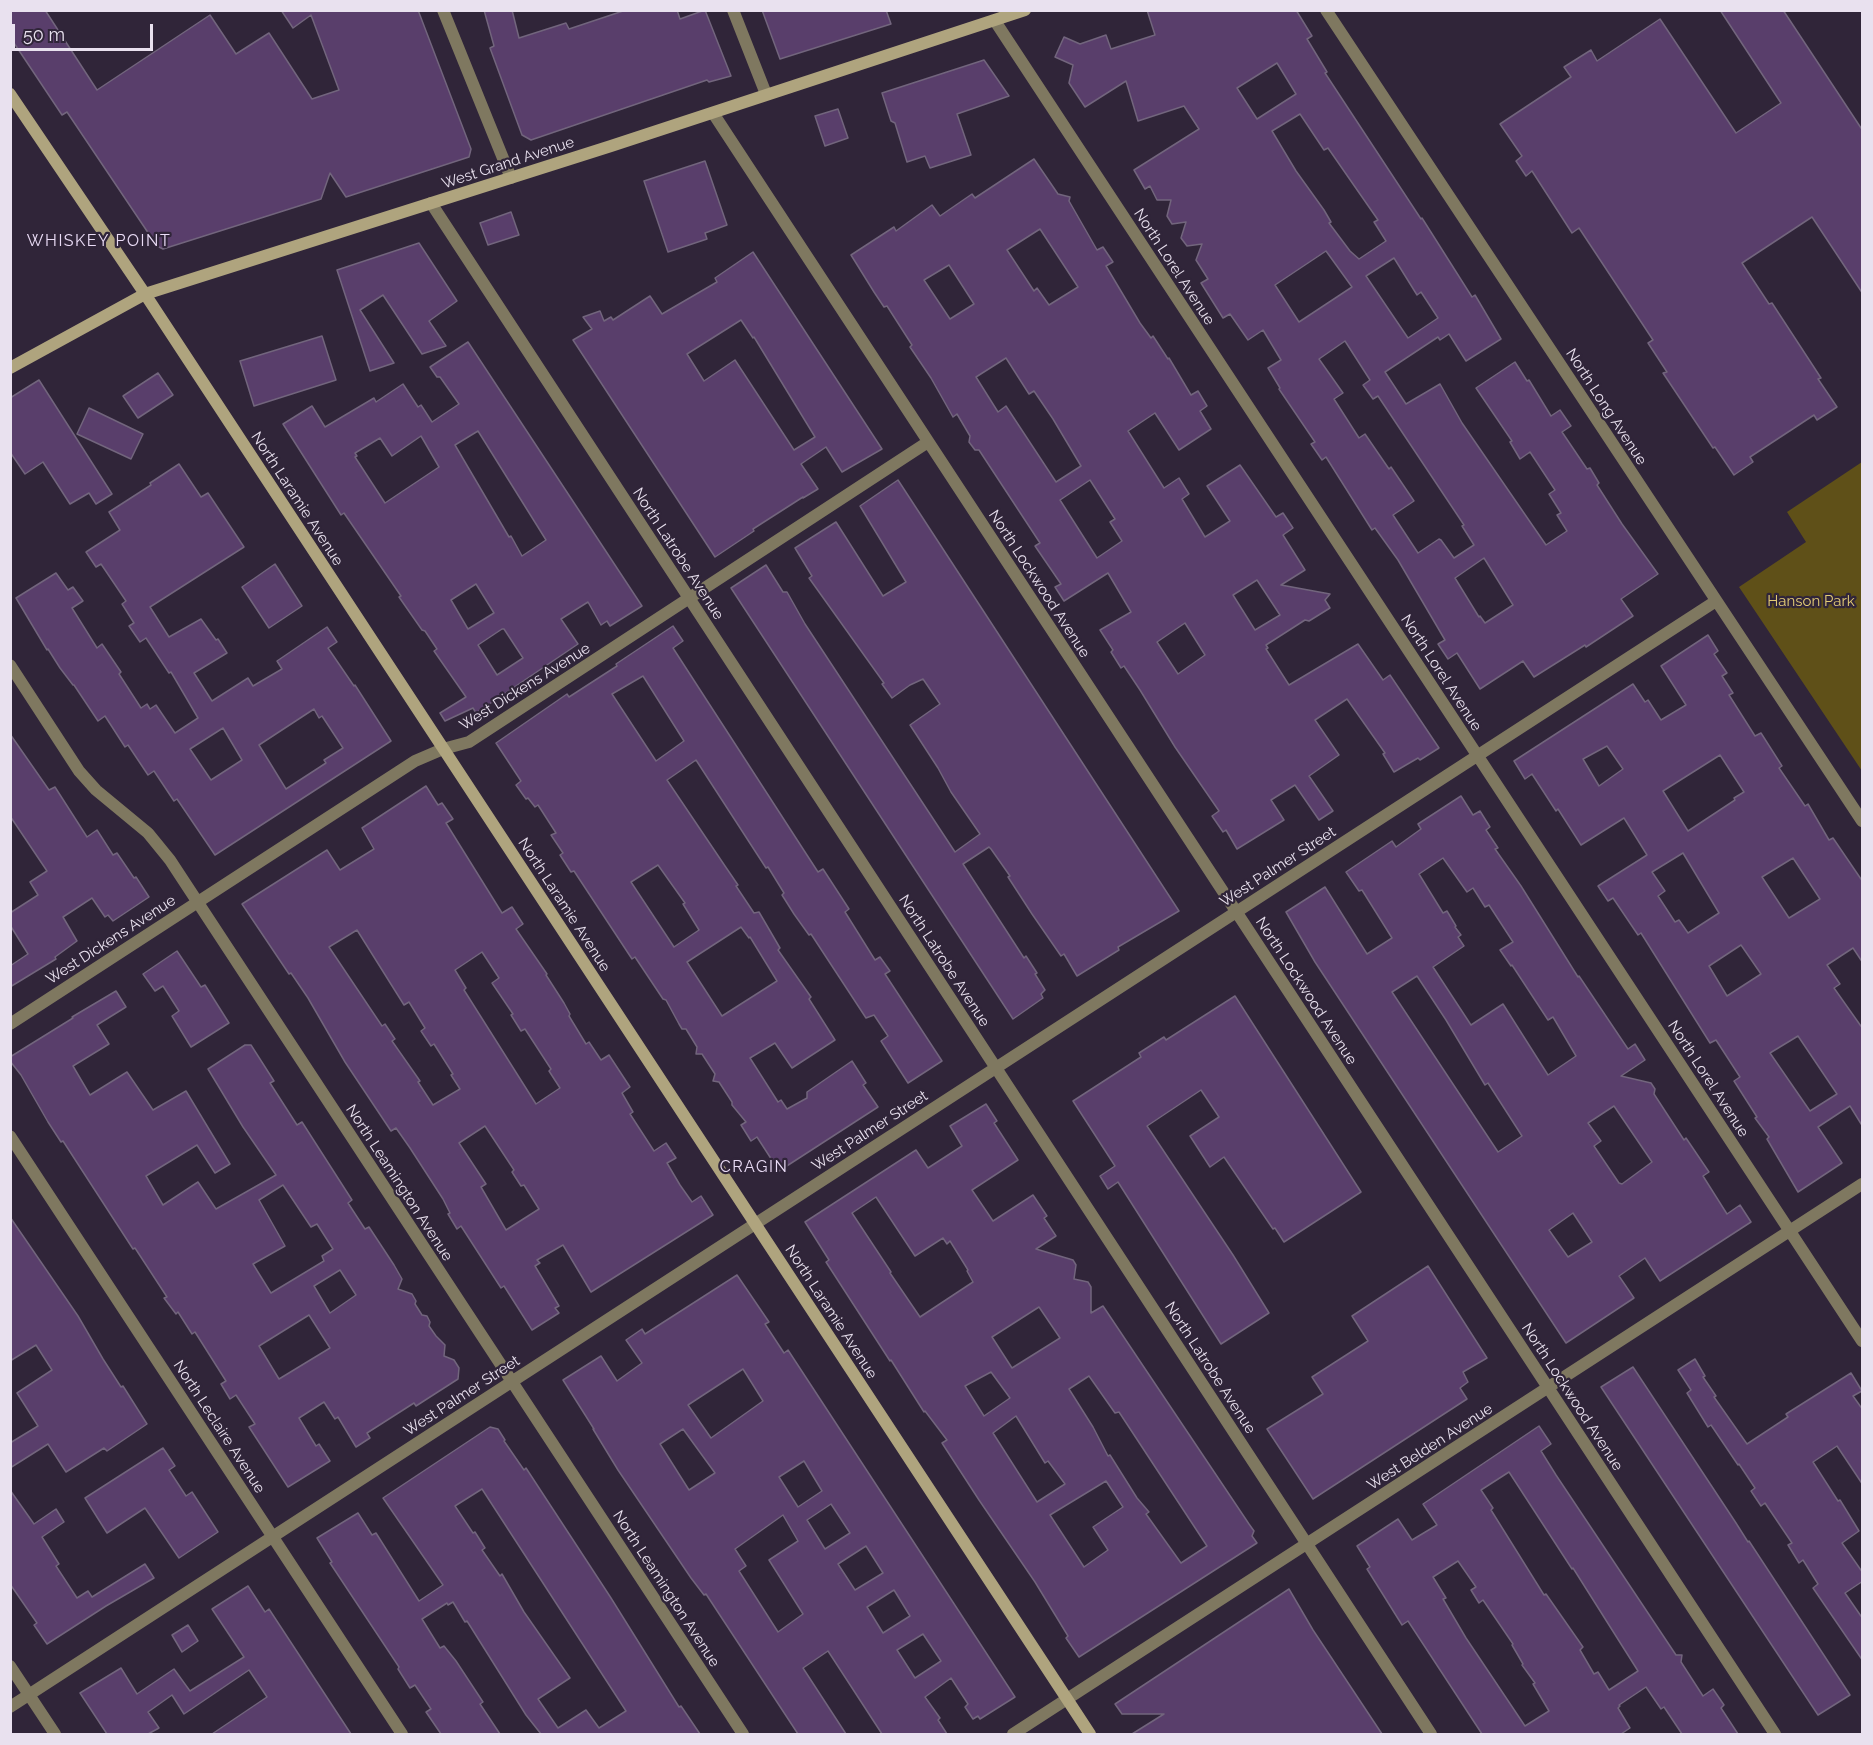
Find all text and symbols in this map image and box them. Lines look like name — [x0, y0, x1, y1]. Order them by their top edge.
scale bar — [15, 12, 156, 50]
text: 50 m — [23, 24, 65, 45]
street label: West Grand Avenue — [439, 133, 577, 193]
street label: North Lorel Avenue — [1130, 205, 1218, 329]
district label: WHISKEY POINT — [27, 231, 171, 251]
street label: North Long Avenue — [1562, 345, 1650, 469]
street label: North Laramie Avenue — [247, 429, 347, 569]
street label: North Latrobe Avenue — [629, 485, 727, 623]
street label: North Lockwood Avenue — [984, 507, 1094, 661]
park label: Hanson Park — [1767, 592, 1855, 610]
street label: North Lorel Avenue — [1397, 611, 1485, 735]
street label: West Dickens Avenue — [456, 639, 594, 735]
street label: West Palmer Street — [1217, 823, 1339, 911]
street label: North Laramie Avenue — [514, 835, 614, 975]
street label: West Dickens Avenue — [43, 891, 179, 989]
street label: North Latrobe Avenue — [895, 892, 993, 1030]
street label: North Lockwood Avenue — [1251, 914, 1361, 1068]
street label: North Lorel Avenue — [1664, 1017, 1752, 1141]
street label: West Palmer Street — [809, 1087, 931, 1175]
street label: North Leamington Avenue — [342, 1101, 456, 1265]
district label: CRAGIN — [720, 1157, 788, 1177]
street label: North Laramie Avenue — [781, 1242, 881, 1382]
street label: North Latrobe Avenue — [1161, 1299, 1259, 1437]
street label: North Lockwood Avenue — [1517, 1320, 1627, 1474]
street label: West Palmer Street — [401, 1352, 523, 1440]
street label: North Leclaire Avenue — [169, 1357, 269, 1497]
street label: West Belden Avenue — [1364, 1400, 1496, 1494]
street label: North Leamington Avenue — [609, 1507, 723, 1671]

